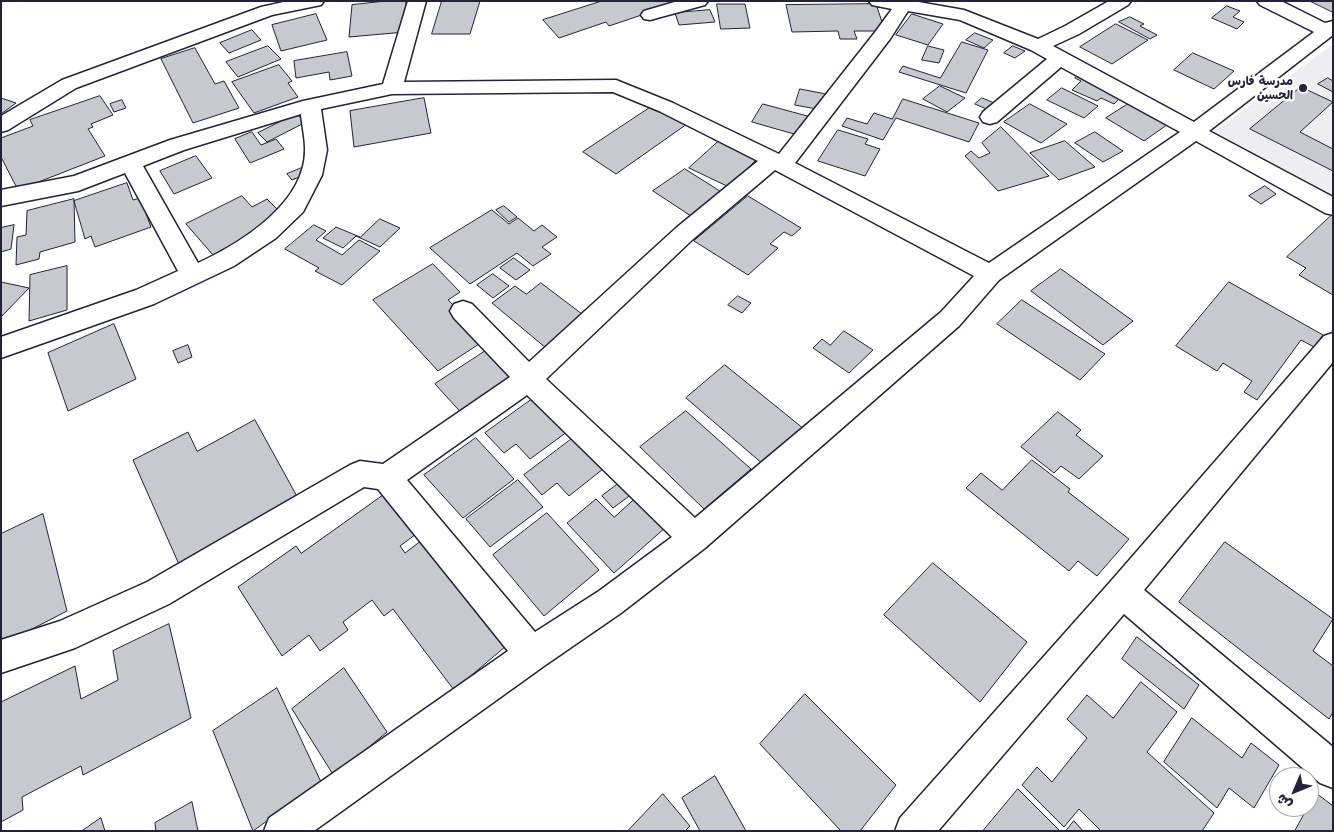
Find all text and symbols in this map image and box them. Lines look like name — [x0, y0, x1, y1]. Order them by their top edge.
place label: مدرسة فارس الحسين — [1228, 74, 1293, 102]
marker: مدرسة فارس الحسين — [1297, 82, 1309, 94]
north arrow — [1269, 767, 1319, 817]
text: ش — [1272, 790, 1296, 814]

